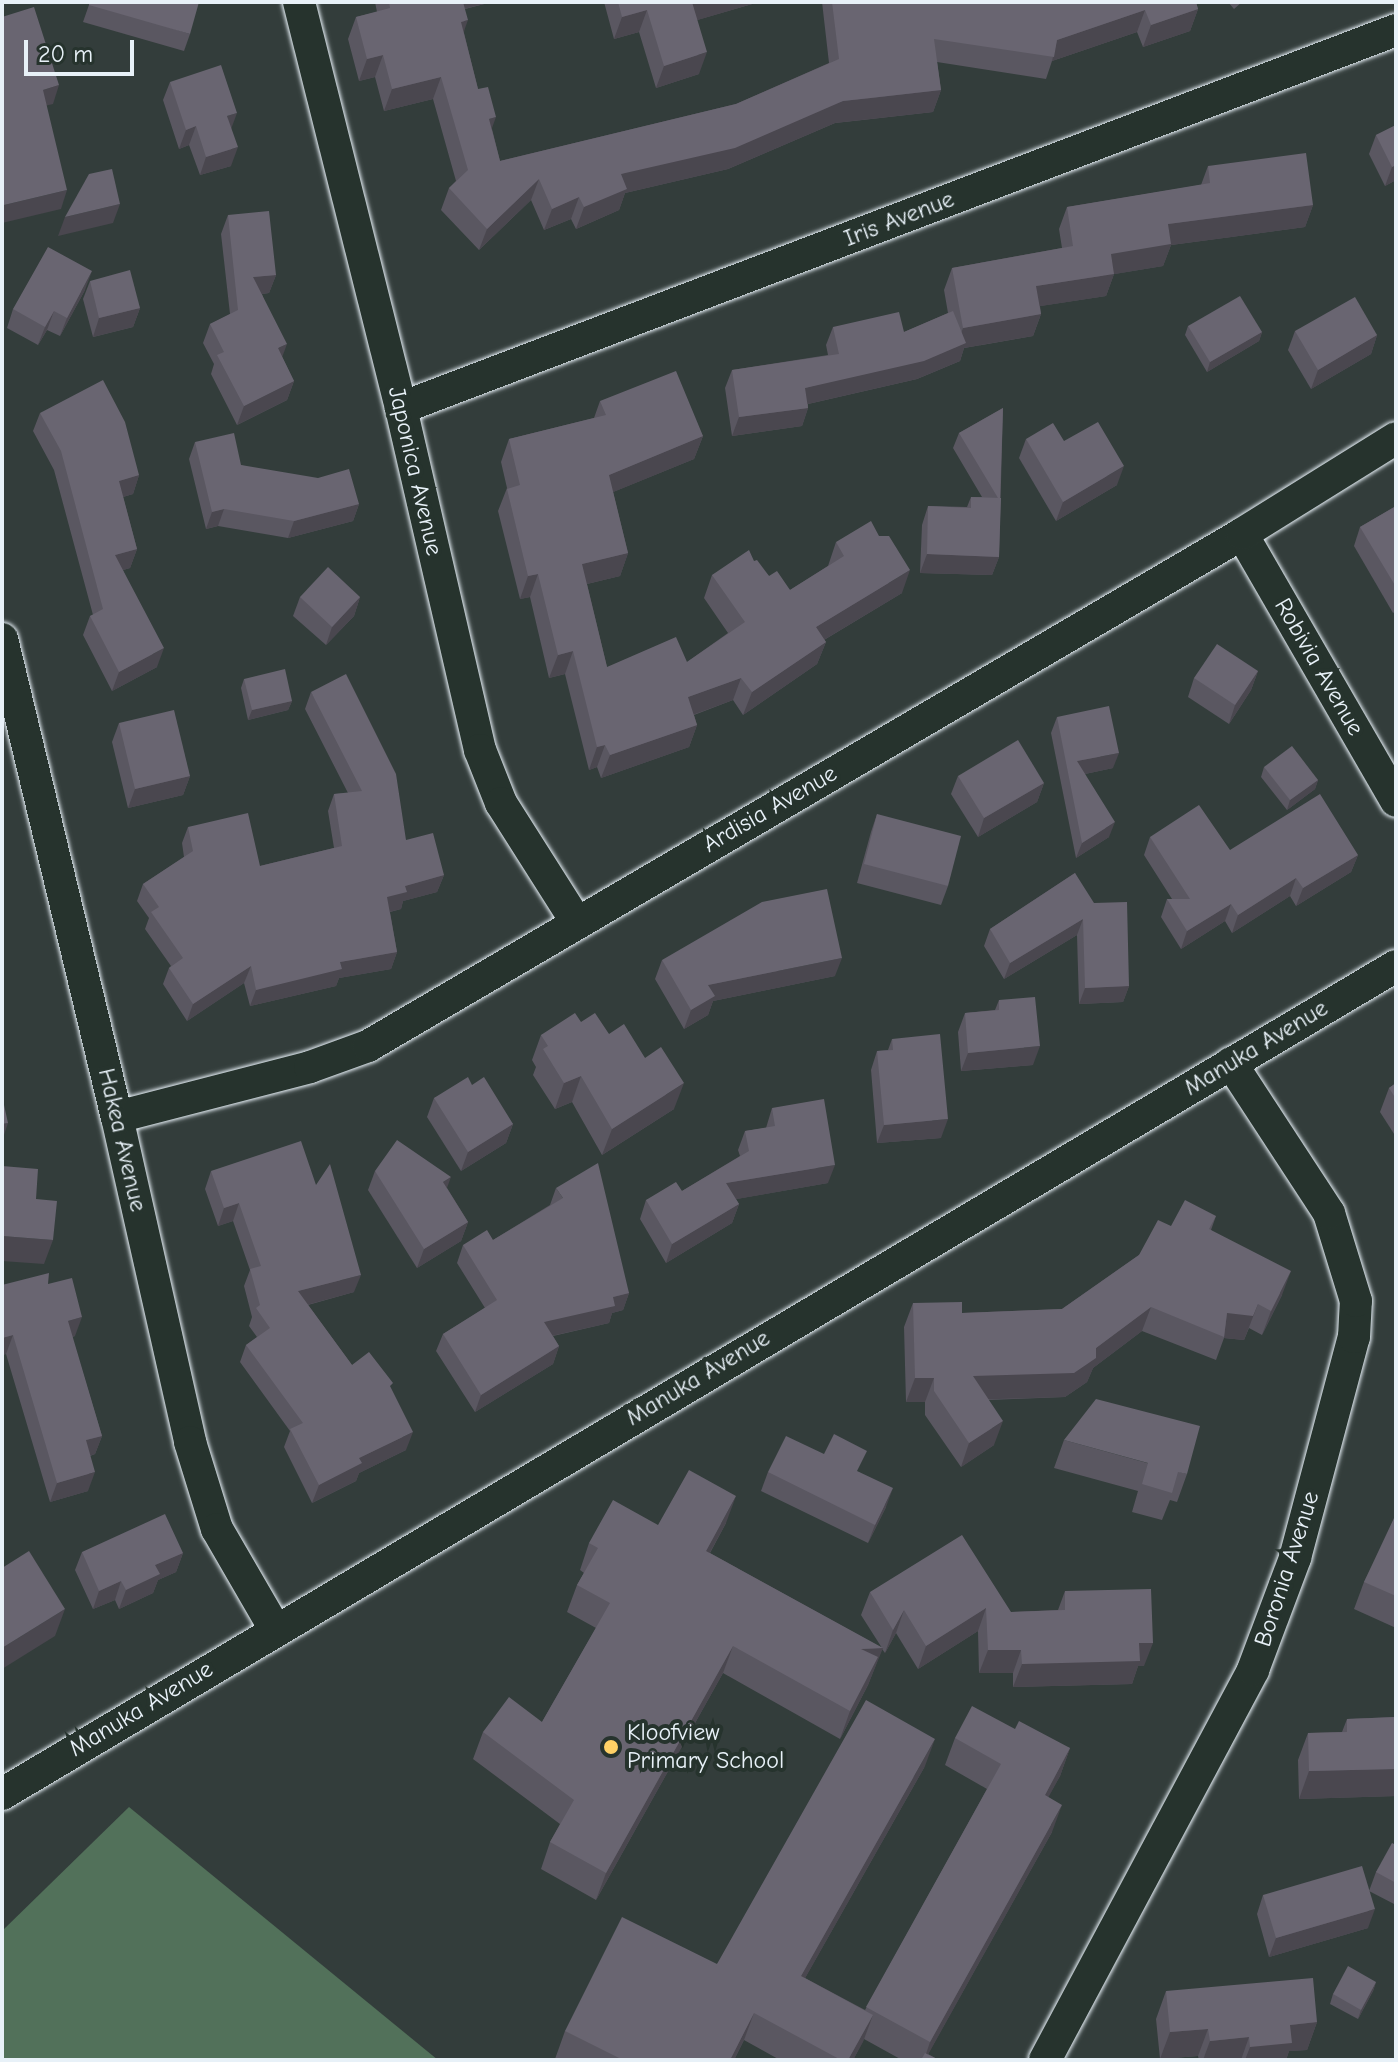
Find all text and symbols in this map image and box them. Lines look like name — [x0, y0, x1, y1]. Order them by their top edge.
scale bar — [28, 24, 138, 74]
text: 20 m — [38, 40, 93, 68]
street label: Iris Avenue — [840, 185, 958, 253]
street label: Japonica Avenue — [382, 384, 448, 558]
street label: Robivia Avenue — [1268, 593, 1370, 741]
street label: Ardisia Avenue — [698, 759, 842, 859]
street label: Manuka Avenue — [1179, 994, 1333, 1102]
street label: Hakea Avenue — [92, 1065, 152, 1215]
street label: Manuka Avenue — [621, 1324, 775, 1432]
street label: Boronia Avenue — [1248, 1488, 1326, 1650]
street label: Manuka Avenue — [64, 1655, 218, 1763]
place label: Kloofview Primary School — [627, 1719, 784, 1775]
marker: Kloofview Primary School — [602, 1738, 620, 1756]

